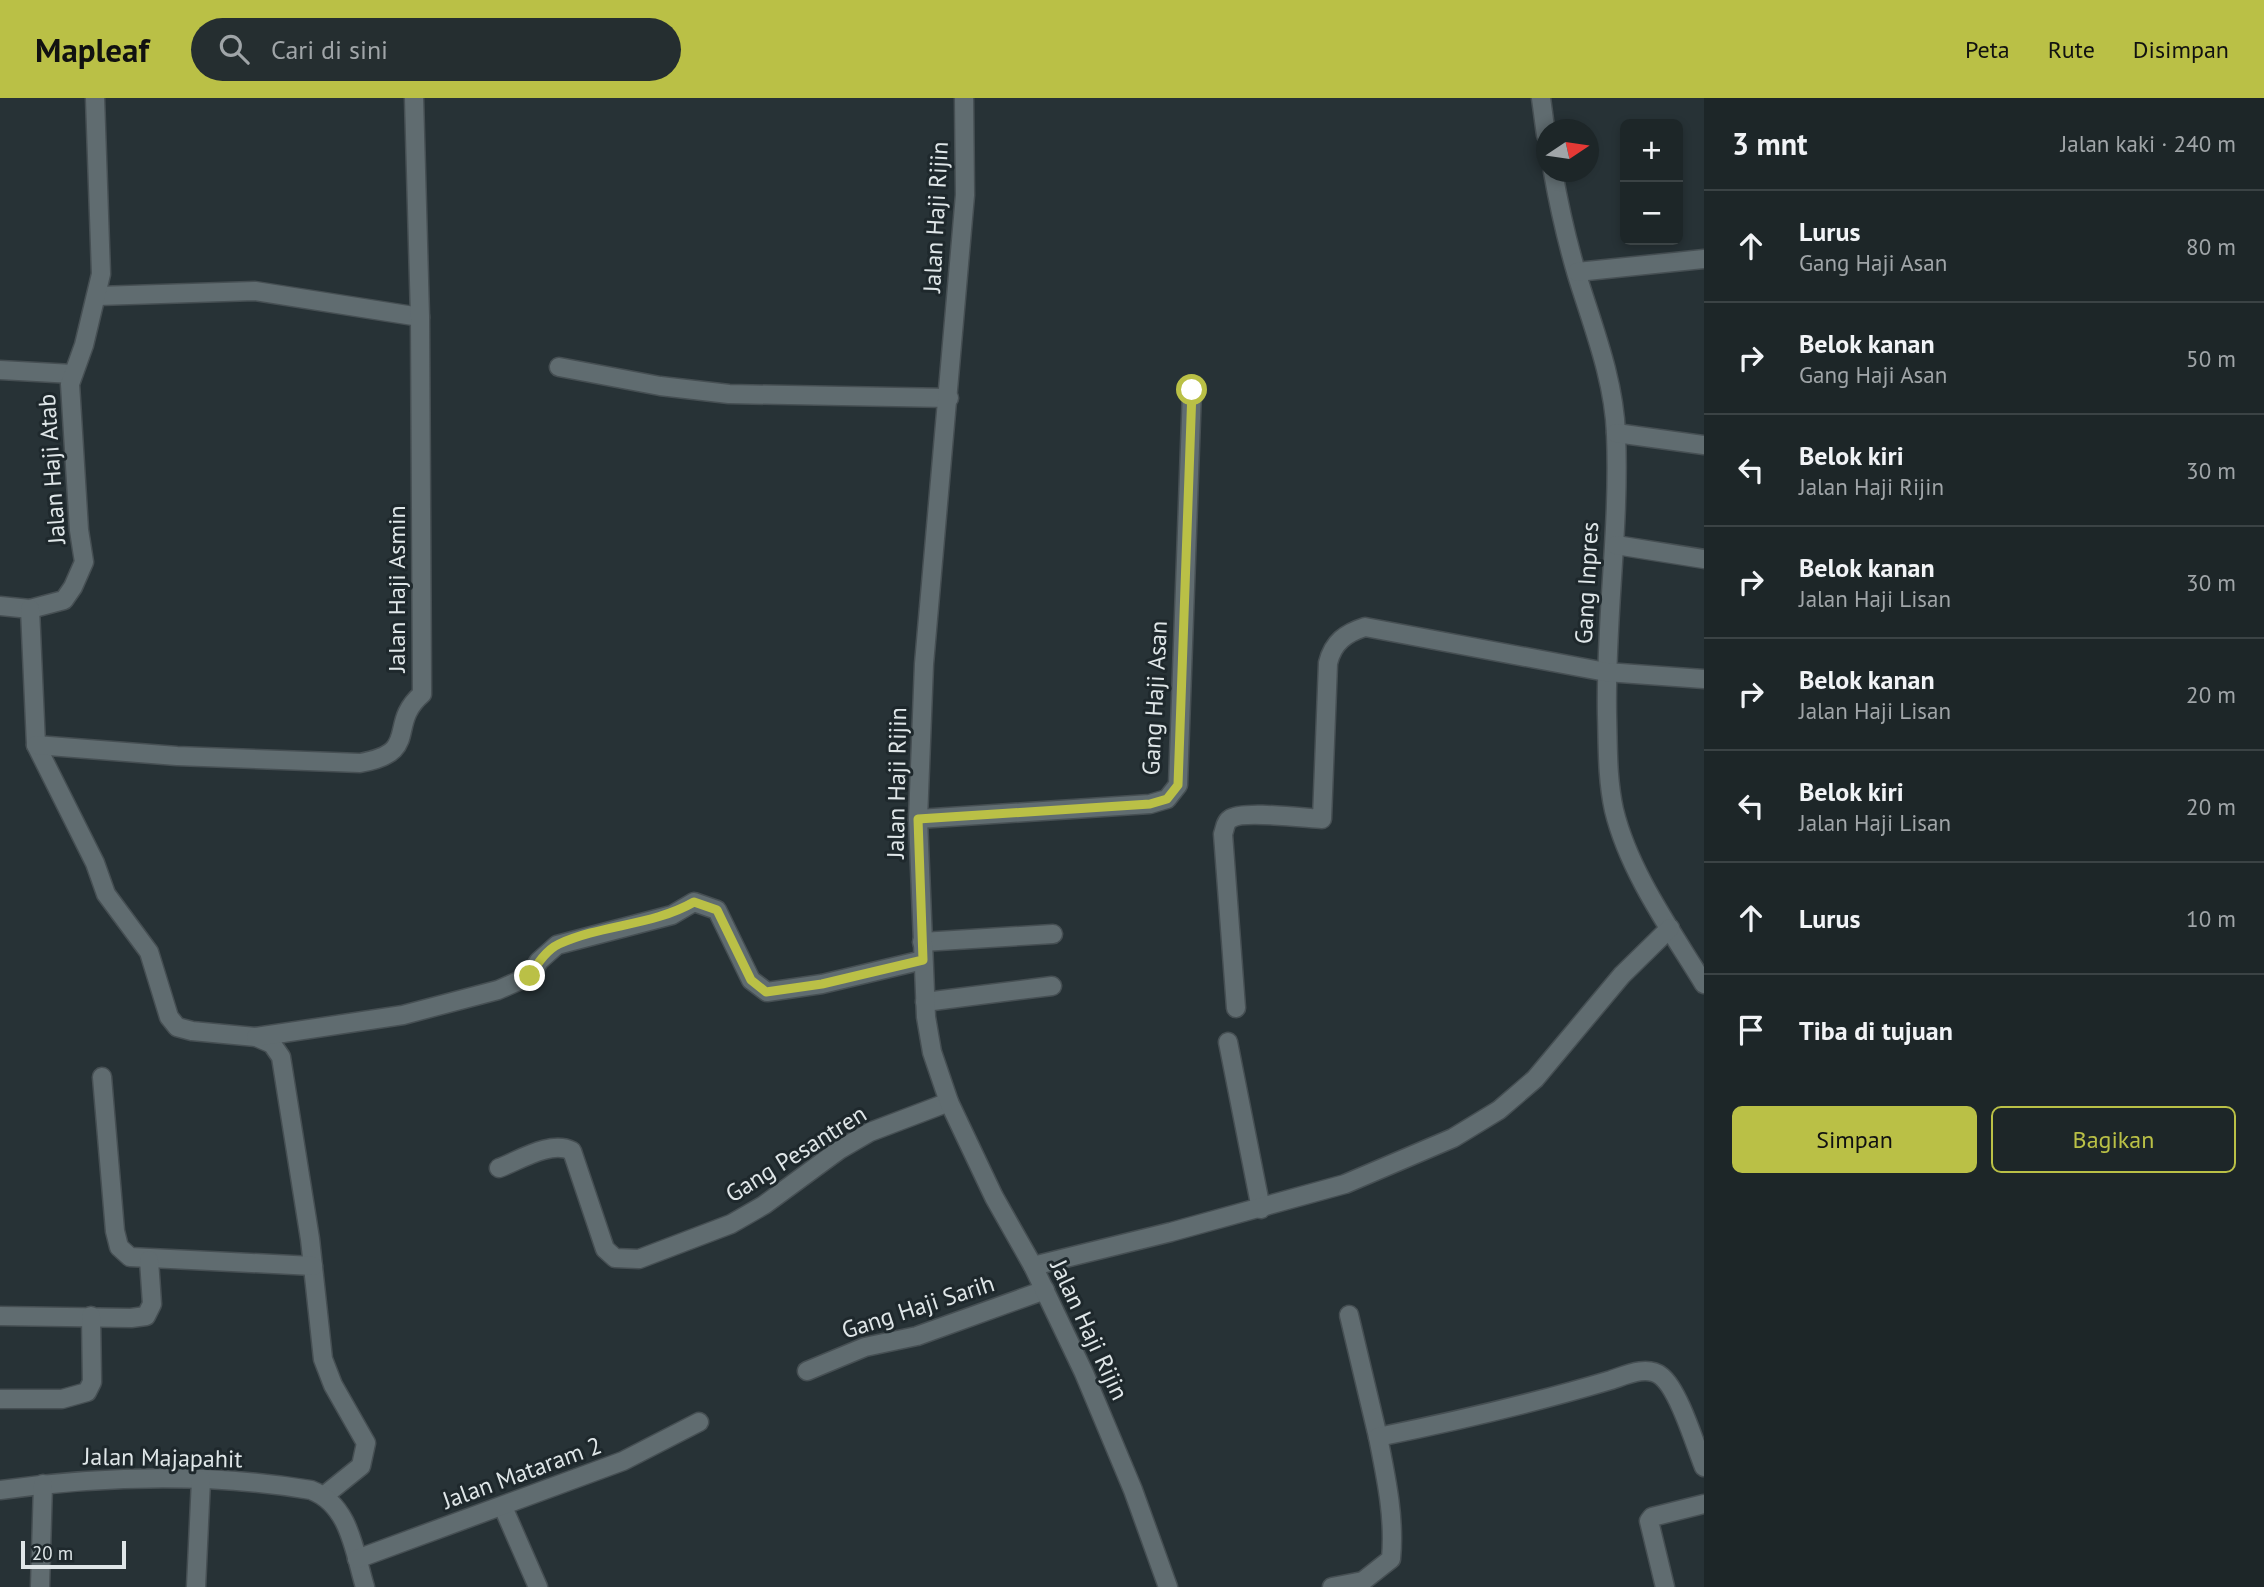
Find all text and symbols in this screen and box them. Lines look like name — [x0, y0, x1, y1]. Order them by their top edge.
search box — [191, 18, 681, 81]
text: Mapleaf — [35, 28, 149, 71]
icon: search — [215, 30, 253, 68]
text: Cari di sini — [271, 33, 388, 66]
text: Peta — [1965, 34, 2010, 65]
text: Rute — [2048, 34, 2095, 65]
text: Disimpan — [2133, 34, 2229, 65]
north arrow — [1536, 119, 1599, 182]
map controls — [1620, 119, 1683, 245]
button: + — [1620, 119, 1683, 182]
text: 3 mnt — [1732, 124, 1808, 163]
text: Jalan kaki · 240 m — [2061, 129, 2236, 158]
street label: Jalan Haji Rijin — [916, 141, 955, 294]
button: − — [1620, 182, 1683, 245]
text: Lurus — [1799, 215, 1860, 248]
icon: ahead — [1732, 227, 1770, 265]
text: 80 m — [2186, 232, 2236, 261]
text: Gang Haji Asan — [1799, 248, 1947, 277]
text: Belok kanan — [1799, 327, 1935, 360]
icon: right — [1732, 339, 1770, 377]
text: 50 m — [2186, 344, 2236, 373]
text: Gang Haji Asan — [1799, 360, 1947, 389]
route start — [1176, 374, 1207, 405]
street label: Jalan Haji Atab — [31, 393, 72, 546]
text: Belok kiri — [1799, 439, 1904, 472]
icon: left — [1732, 451, 1770, 489]
text: 30 m — [2186, 456, 2236, 485]
text: Jalan Haji Rijin — [1799, 472, 1944, 501]
street label: Jalan Haji Asmin — [381, 505, 412, 674]
street label: Gang Inpres — [1568, 521, 1605, 645]
text: Belok kanan — [1799, 551, 1935, 584]
icon: right — [1732, 563, 1770, 601]
text: 30 m — [2186, 568, 2236, 597]
text: Jalan Haji Lisan — [1799, 584, 1951, 613]
street label: Gang Haji Asan — [1135, 620, 1174, 776]
text: Belok kanan — [1799, 663, 1935, 696]
icon: right — [1732, 675, 1770, 713]
text: 20 m — [2186, 680, 2236, 709]
text: Jalan Haji Lisan — [1799, 696, 1951, 725]
street label: Jalan Haji Rijin — [880, 707, 913, 860]
text: Belok kiri — [1799, 775, 1904, 808]
icon: left — [1732, 787, 1770, 825]
text: 20 m — [2186, 792, 2236, 821]
text: Jalan Haji Lisan — [1799, 808, 1951, 837]
icon: ahead — [1732, 899, 1770, 937]
text: Lurus — [1799, 902, 1860, 935]
text: 10 m — [2186, 904, 2236, 933]
route end — [514, 960, 545, 991]
icon: arrive — [1732, 1011, 1770, 1049]
text: Tiba di tujuan — [1799, 1014, 1953, 1047]
street label: Gang Pesantren — [719, 1098, 872, 1209]
button: Simpan — [1732, 1106, 1977, 1173]
button: Bagikan — [1991, 1106, 2236, 1173]
street label: Jalan Haji Rijin — [1043, 1254, 1135, 1405]
street label: Gang Haji Sarih — [838, 1267, 998, 1346]
street label: Jalan Mataram 2 — [437, 1429, 606, 1516]
street label: Jalan Majapahit — [82, 1441, 243, 1474]
scale bar — [21, 1538, 126, 1570]
text: 20 m — [32, 1541, 73, 1565]

